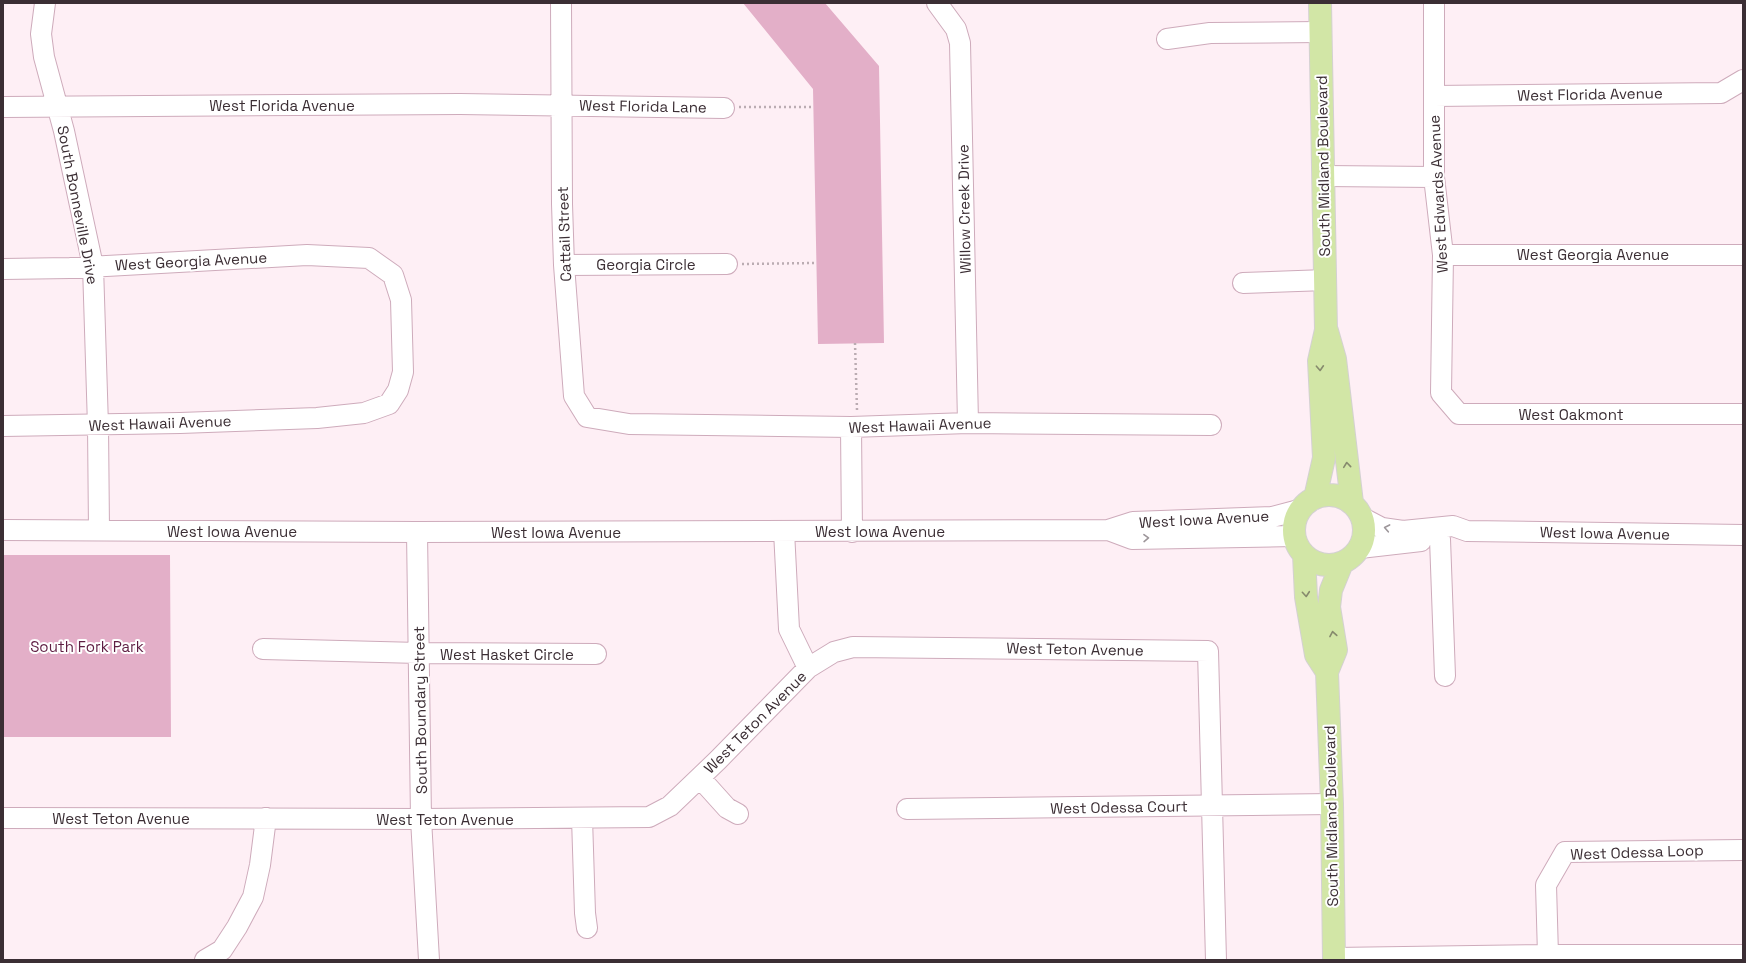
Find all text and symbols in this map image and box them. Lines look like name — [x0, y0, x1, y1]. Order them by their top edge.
street label: South Midland Boulevard — [1312, 75, 1334, 257]
street label: West Florida Avenue — [1517, 83, 1663, 105]
street label: West Florida Lane — [579, 95, 707, 117]
street label: West Florida Avenue — [209, 96, 355, 115]
street label: West Edwards Avenue — [1424, 114, 1452, 274]
street label: South Bonneville Drive — [53, 124, 103, 286]
street label: Willow Creek Drive — [953, 144, 975, 274]
street label: Cattail Street — [553, 186, 575, 282]
street label: West Georgia Avenue — [1517, 245, 1669, 264]
street label: West Georgia Avenue — [114, 248, 268, 274]
street label: Georgia Circle — [596, 255, 696, 274]
one-way arrow — [1315, 365, 1324, 371]
street label: West Oakmont — [1518, 405, 1624, 424]
street label: West Hawaii Avenue — [88, 411, 232, 435]
street label: West Hawaii Avenue — [848, 413, 992, 437]
one-way arrow — [1343, 462, 1352, 468]
street label: West Iowa Avenue — [1138, 506, 1270, 532]
street label: West Iowa Avenue — [167, 522, 297, 541]
street label: West Iowa Avenue — [815, 522, 945, 541]
street label: West Iowa Avenue — [1540, 522, 1670, 544]
street label: West Iowa Avenue — [491, 523, 621, 542]
one-way arrow — [1384, 525, 1391, 533]
one-way arrow — [1143, 534, 1149, 543]
one-way arrow — [1301, 591, 1310, 597]
street label: South Boundary Street — [409, 626, 431, 794]
one-way arrow — [1329, 631, 1338, 638]
park label: South Fork Park — [30, 637, 144, 656]
street label: West Teton Avenue — [1006, 638, 1144, 660]
street label: West Hasket Circle — [440, 645, 574, 664]
street label: West Teton Avenue — [700, 667, 810, 777]
street label: South Midland Boulevard — [1320, 725, 1342, 907]
street label: West Odessa Court — [1050, 796, 1188, 818]
street label: West Teton Avenue — [52, 809, 190, 828]
street label: West Teton Avenue — [376, 810, 514, 829]
street label: West Odessa Loop — [1570, 840, 1704, 864]

